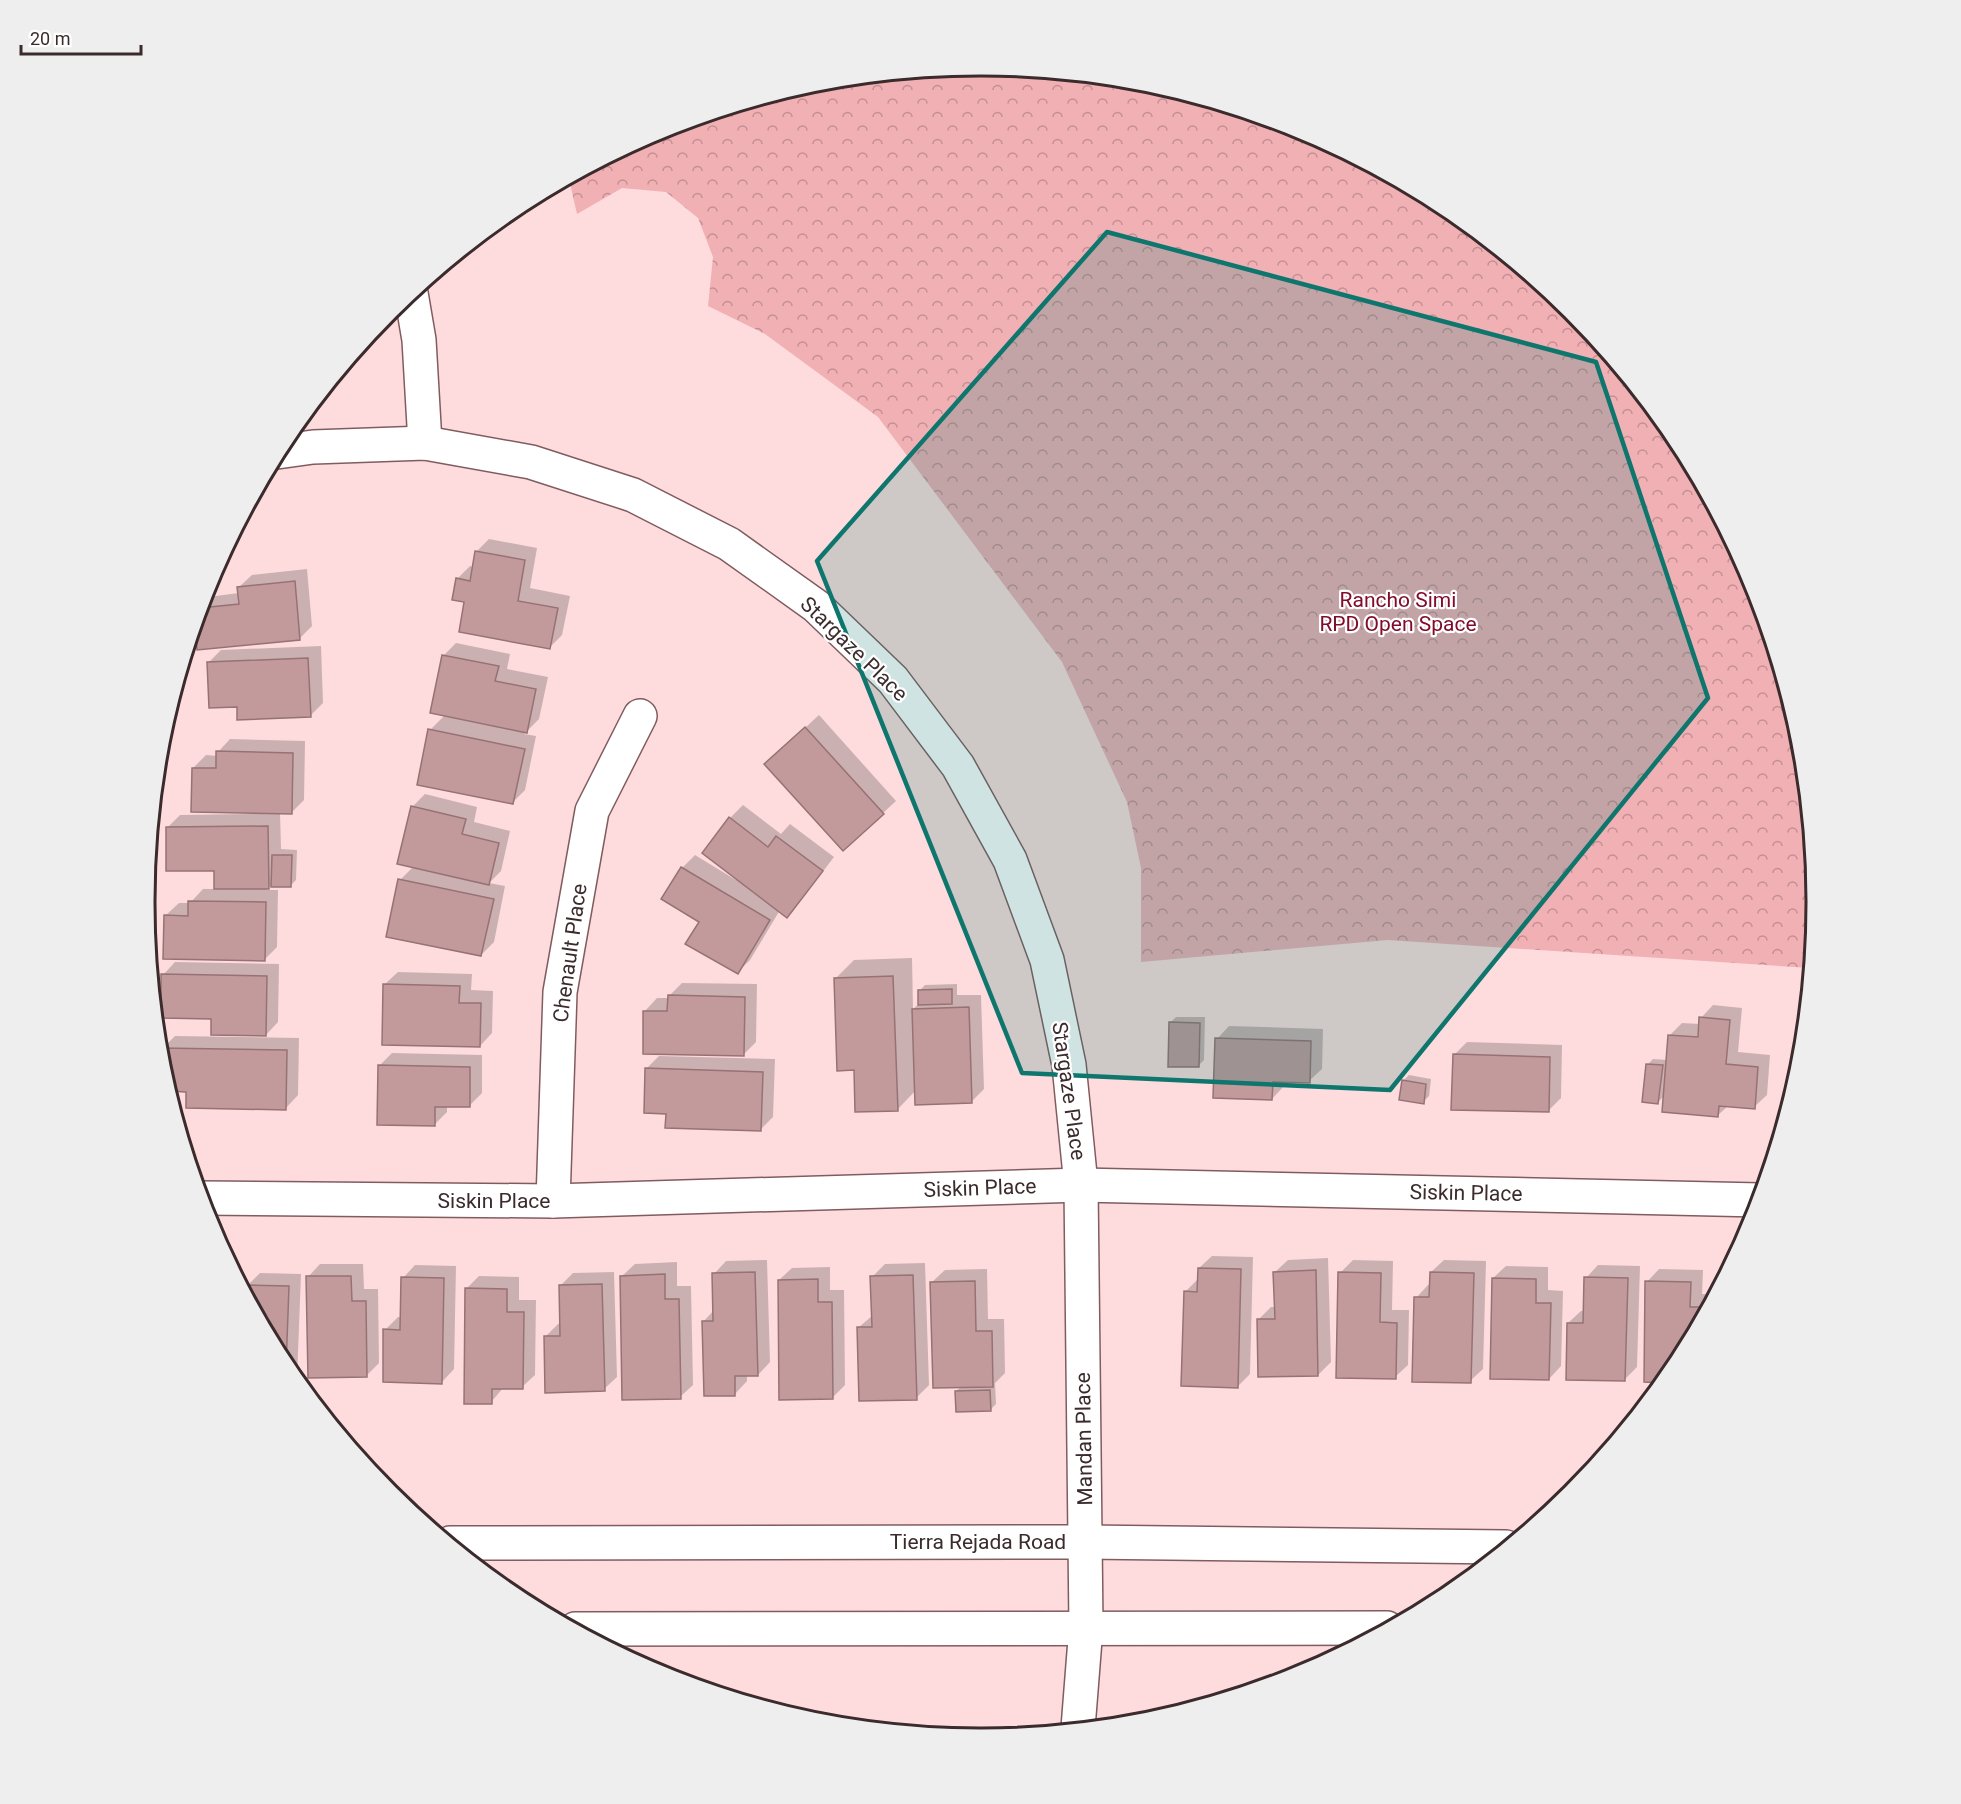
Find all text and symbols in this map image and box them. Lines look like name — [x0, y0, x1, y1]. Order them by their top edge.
scale bar — [21, 18, 141, 56]
text: 20 m — [30, 28, 70, 49]
park label: Rancho Simi RPD Open Space — [1319, 588, 1477, 636]
street label: Stargaze Place — [796, 592, 912, 706]
street label: Chenault Place — [548, 882, 592, 1024]
street label: Stargaze Place — [1047, 1020, 1091, 1162]
street label: Siskin Place — [923, 1174, 1037, 1202]
street label: Siskin Place — [1409, 1180, 1523, 1206]
street label: Siskin Place — [438, 1189, 550, 1213]
street label: Mandan Place — [1071, 1372, 1097, 1506]
street label: Tierra Rejada Road — [890, 1530, 1066, 1554]

